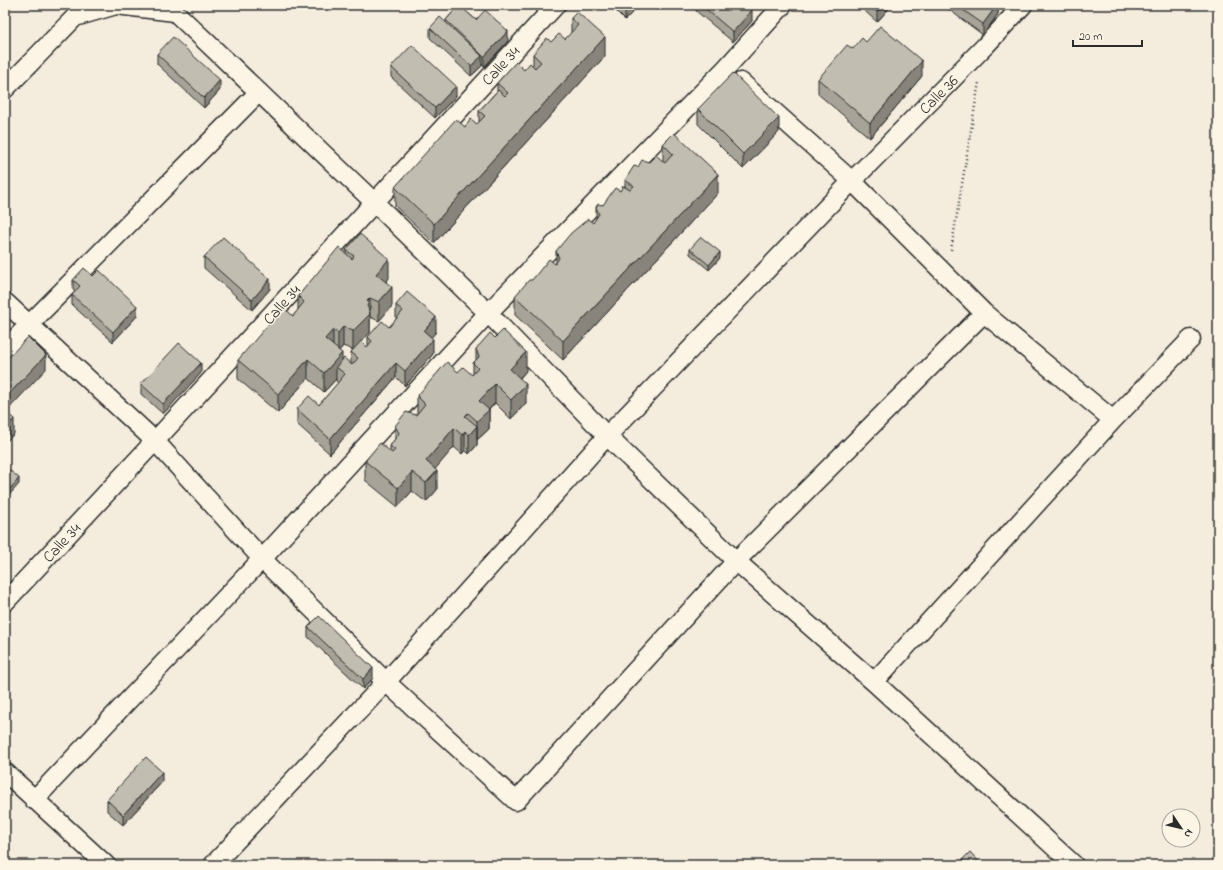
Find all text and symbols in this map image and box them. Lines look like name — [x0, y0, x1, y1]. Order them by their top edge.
scale bar — [1073, 22, 1142, 48]
text: 20 m — [1079, 28, 1102, 46]
street label: Calle 34 — [477, 41, 527, 92]
street label: Calle 36 — [914, 70, 965, 121]
street label: Calle 34 — [258, 279, 307, 331]
street label: Calle 34 — [38, 518, 88, 569]
north arrow — [1161, 808, 1201, 848]
text: N — [1180, 826, 1197, 841]

